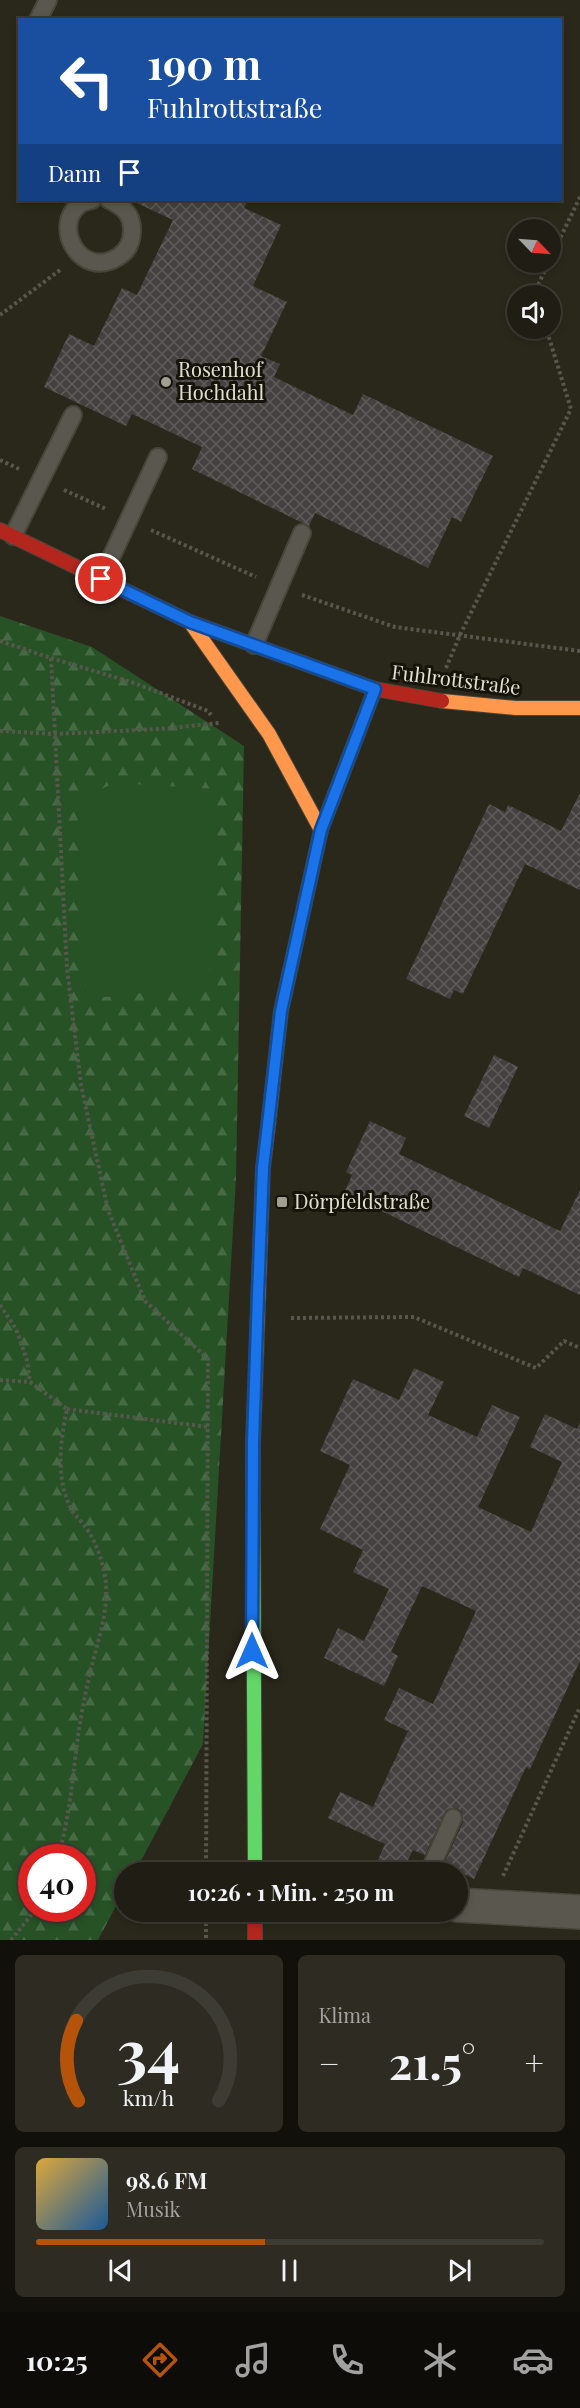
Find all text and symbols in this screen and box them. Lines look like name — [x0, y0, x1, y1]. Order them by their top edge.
text: 190 m — [147, 35, 261, 91]
icon: left — [48, 42, 126, 120]
text: Fuhlrottstraße — [147, 89, 322, 125]
icon: arrive — [113, 156, 146, 189]
text: Dann — [48, 158, 101, 188]
north arrow — [507, 219, 561, 273]
map controls — [507, 219, 561, 339]
button: sound — [507, 285, 561, 339]
place label: Rosenhof Hochdahl — [178, 355, 265, 405]
marker: Rosenhof Hochdahl — [159, 375, 173, 389]
pin — [75, 553, 126, 604]
icon: arrive — [84, 562, 117, 595]
street label: Fuhlrottstraße — [390, 657, 522, 700]
place label: Dörpfeldstraße — [294, 1187, 430, 1214]
marker: Dörpfeldstraße — [275, 1195, 289, 1209]
position arrow — [220, 1619, 284, 1683]
speed limit sign: 40 — [18, 1844, 96, 1922]
text: 10:26 · 1 Min. · 250 m — [188, 1877, 394, 1907]
text: Klima — [319, 2001, 371, 2028]
text: 34 — [117, 2007, 180, 2091]
text: 21.5° — [389, 2031, 476, 2091]
text: − — [319, 2040, 340, 2084]
text: + — [525, 2040, 544, 2084]
text: km/h — [123, 2083, 175, 2111]
text: 98.6 FM — [126, 2165, 207, 2195]
text: Musik — [126, 2195, 181, 2222]
icon: previous — [104, 2254, 137, 2287]
icon: pause — [273, 2254, 306, 2287]
icon: next — [443, 2254, 476, 2287]
icon: directions — [139, 2339, 181, 2381]
icon: music — [232, 2339, 274, 2381]
icon: phone — [326, 2339, 368, 2381]
icon: climate — [419, 2339, 461, 2381]
icon: car — [512, 2339, 554, 2381]
text: 10:25 — [26, 2342, 88, 2378]

